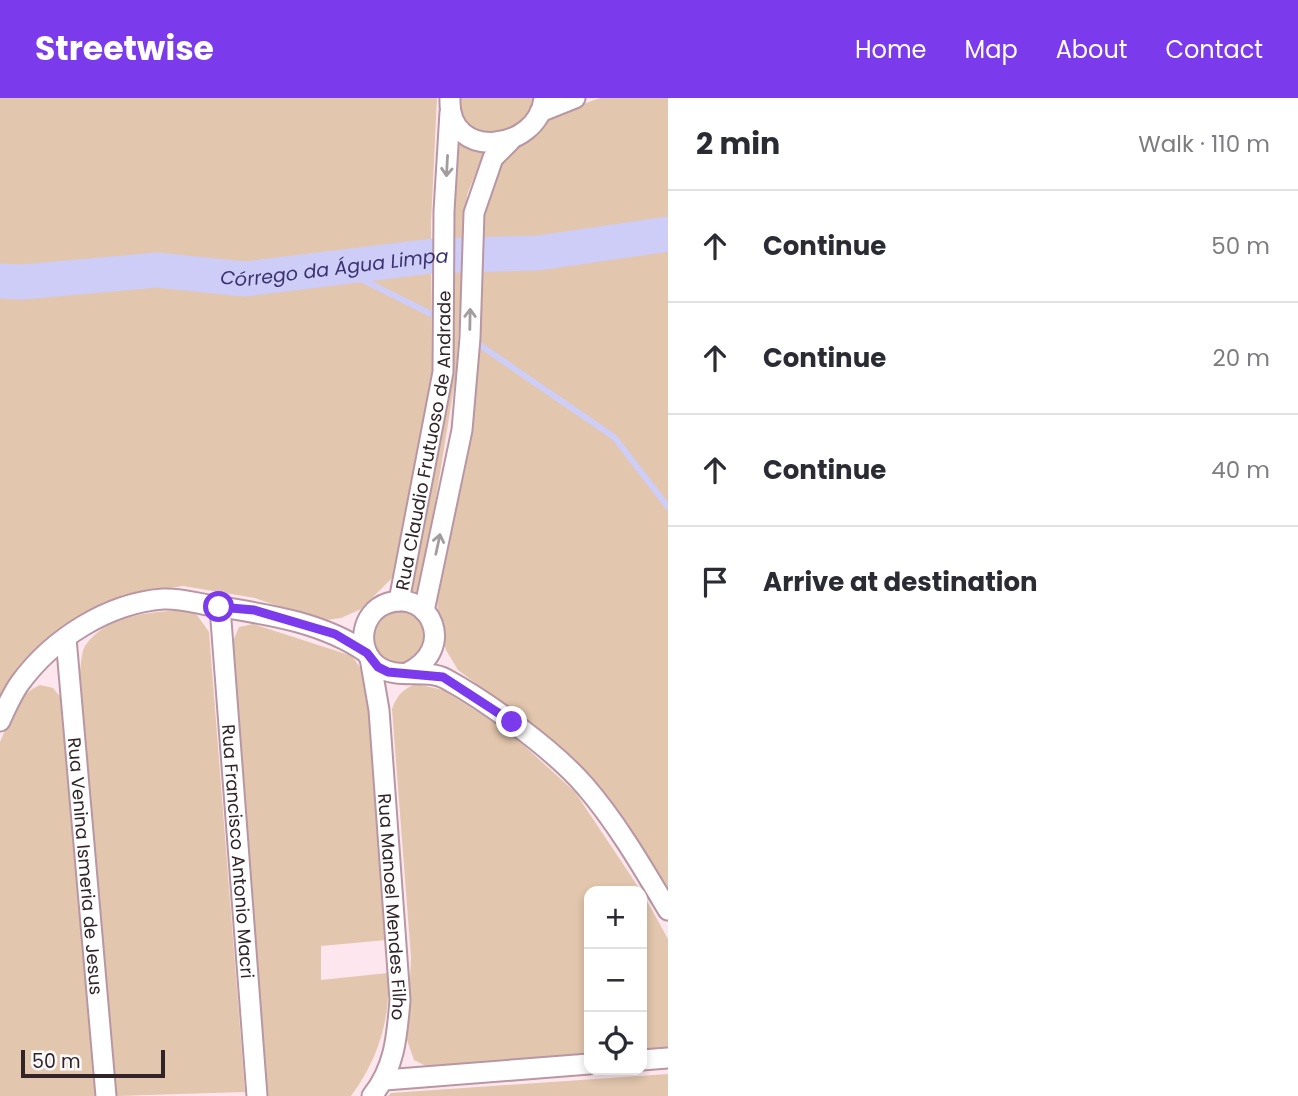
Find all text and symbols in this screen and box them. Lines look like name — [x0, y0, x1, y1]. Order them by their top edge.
text: Streetwise — [35, 25, 214, 72]
text: Home — [855, 33, 927, 66]
text: Map — [965, 33, 1018, 66]
text: About — [1056, 33, 1127, 66]
text: Contact — [1165, 33, 1263, 66]
text: 2 min — [696, 122, 780, 165]
text: Walk · 110 m — [1138, 128, 1270, 160]
one-way arrow — [440, 155, 453, 178]
icon: ahead — [696, 227, 734, 265]
text: Continue — [763, 228, 886, 264]
text: 50 m — [1211, 230, 1270, 262]
water label: Córrego da Água Limpa — [219, 242, 449, 293]
street label: Rua Claudio Frutuoso de Andrade — [389, 290, 456, 592]
one-way arrow — [463, 308, 477, 331]
icon: ahead — [696, 339, 734, 377]
text: Continue — [763, 340, 886, 376]
text: 20 m — [1212, 342, 1270, 374]
icon: ahead — [696, 451, 734, 489]
text: Continue — [763, 452, 886, 488]
text: 40 m — [1211, 454, 1270, 486]
one-way arrow — [432, 533, 446, 556]
icon: arrive — [696, 563, 734, 601]
text: Arrive at destination — [763, 564, 1038, 600]
route start — [203, 591, 234, 622]
route end — [496, 706, 527, 737]
street label: Rua Francisco Antonio Macri — [216, 723, 261, 979]
street label: Rua Venina Ismeria de Jesus — [62, 736, 110, 996]
street label: Rua Manoel Mendes Filho — [373, 792, 413, 1021]
map controls — [584, 886, 647, 1075]
button: + — [584, 886, 647, 949]
button: − — [584, 949, 647, 1012]
button: locate — [584, 1012, 647, 1075]
scale bar — [21, 1047, 164, 1079]
text: 50 m — [32, 1048, 81, 1075]

